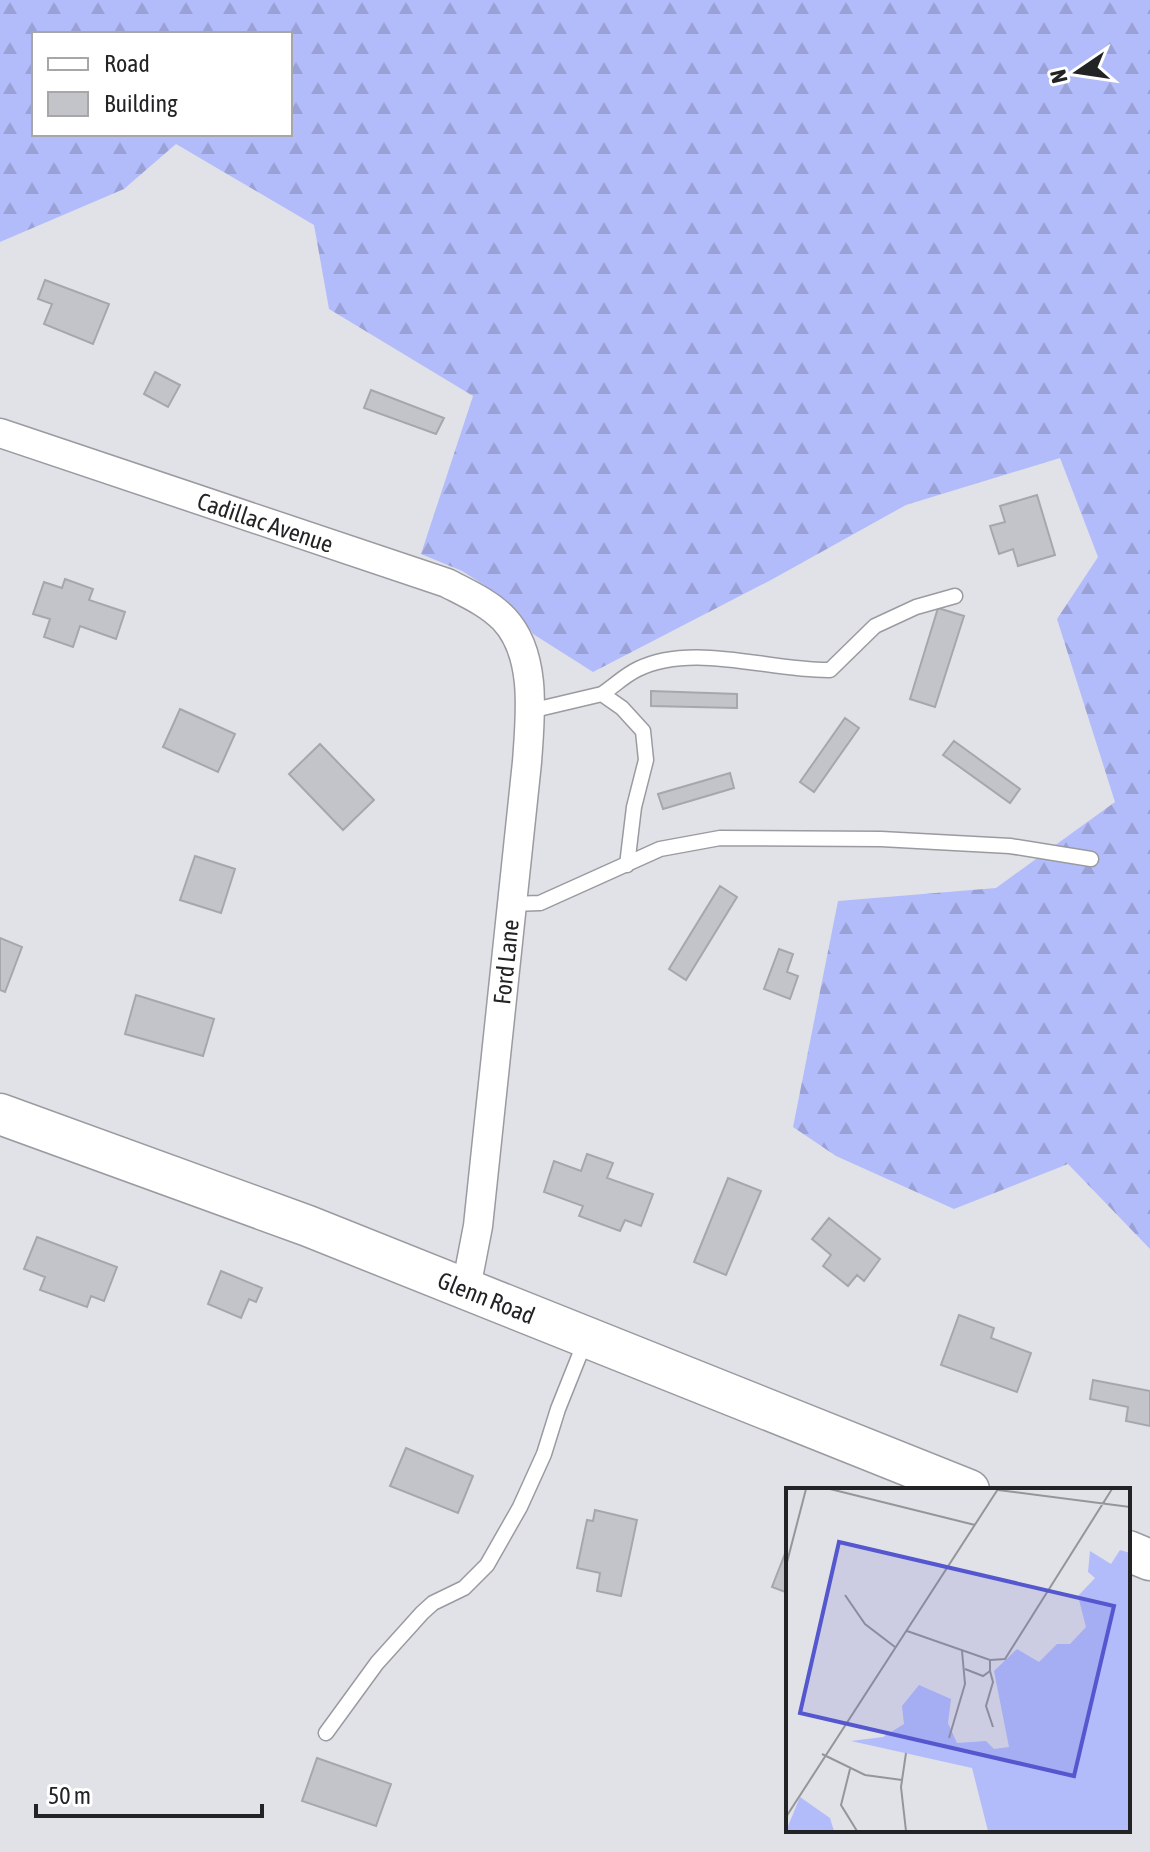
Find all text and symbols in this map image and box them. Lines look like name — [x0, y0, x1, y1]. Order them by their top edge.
legend — [32, 32, 292, 136]
north arrow — [1038, 32, 1118, 112]
text: Road — [104, 50, 150, 77]
text: N — [1044, 67, 1073, 86]
text: Building — [104, 90, 178, 117]
street label: Cadillac Avenue — [194, 487, 337, 557]
street label: Ford Lane — [488, 918, 524, 1006]
street label: Glenn Road — [434, 1266, 539, 1329]
inset map — [786, 1488, 1130, 1832]
scale bar — [36, 1768, 262, 1818]
text: 50 m — [48, 1782, 91, 1809]

